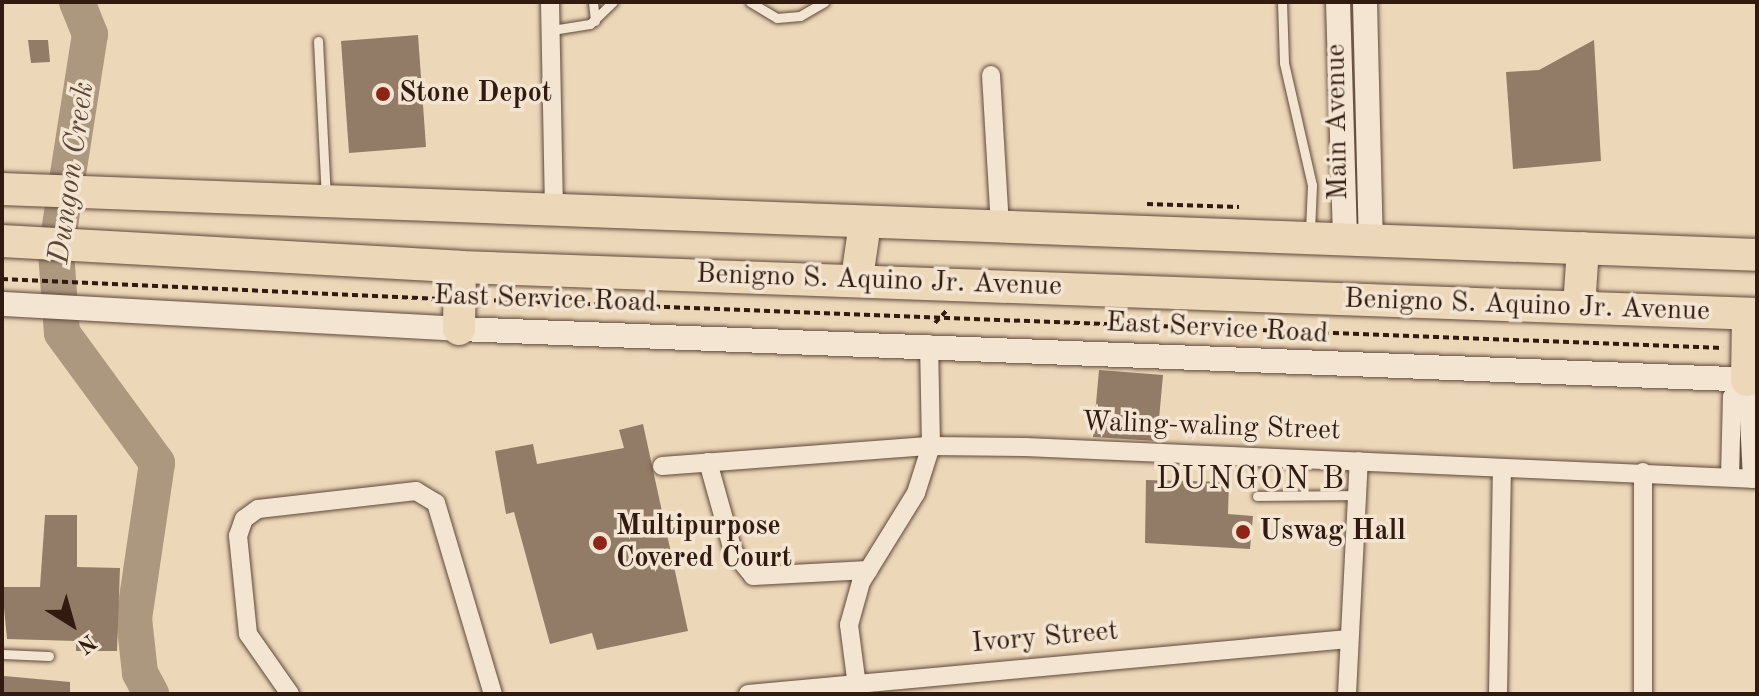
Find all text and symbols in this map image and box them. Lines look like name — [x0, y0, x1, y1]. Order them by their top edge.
street label: Main Avenue — [1320, 43, 1356, 201]
place label: Stone Depot — [399, 77, 552, 111]
water label: Dungon Creek — [41, 80, 103, 266]
marker: Stone Depot — [374, 85, 392, 103]
street label: Benigno S. Aquino Jr. Avenue — [696, 258, 1062, 304]
street label: East Service Road — [433, 279, 657, 321]
street label: Benigno S. Aquino Jr. Avenue — [1344, 283, 1710, 329]
street label: East Service Road — [1105, 306, 1329, 352]
street label: Waling-waling Street — [1081, 406, 1341, 448]
district label: DUNGON B — [1156, 461, 1346, 499]
place label: Multipurpose Covered Court — [616, 510, 792, 576]
place label: Uswag Hall — [1259, 515, 1406, 549]
marker: Uswag Hall — [1234, 523, 1252, 541]
marker: Multipurpose Covered Court — [591, 534, 609, 552]
north arrow — [32, 584, 112, 664]
street label: Ivory Street — [970, 615, 1120, 661]
text: N — [73, 629, 100, 657]

